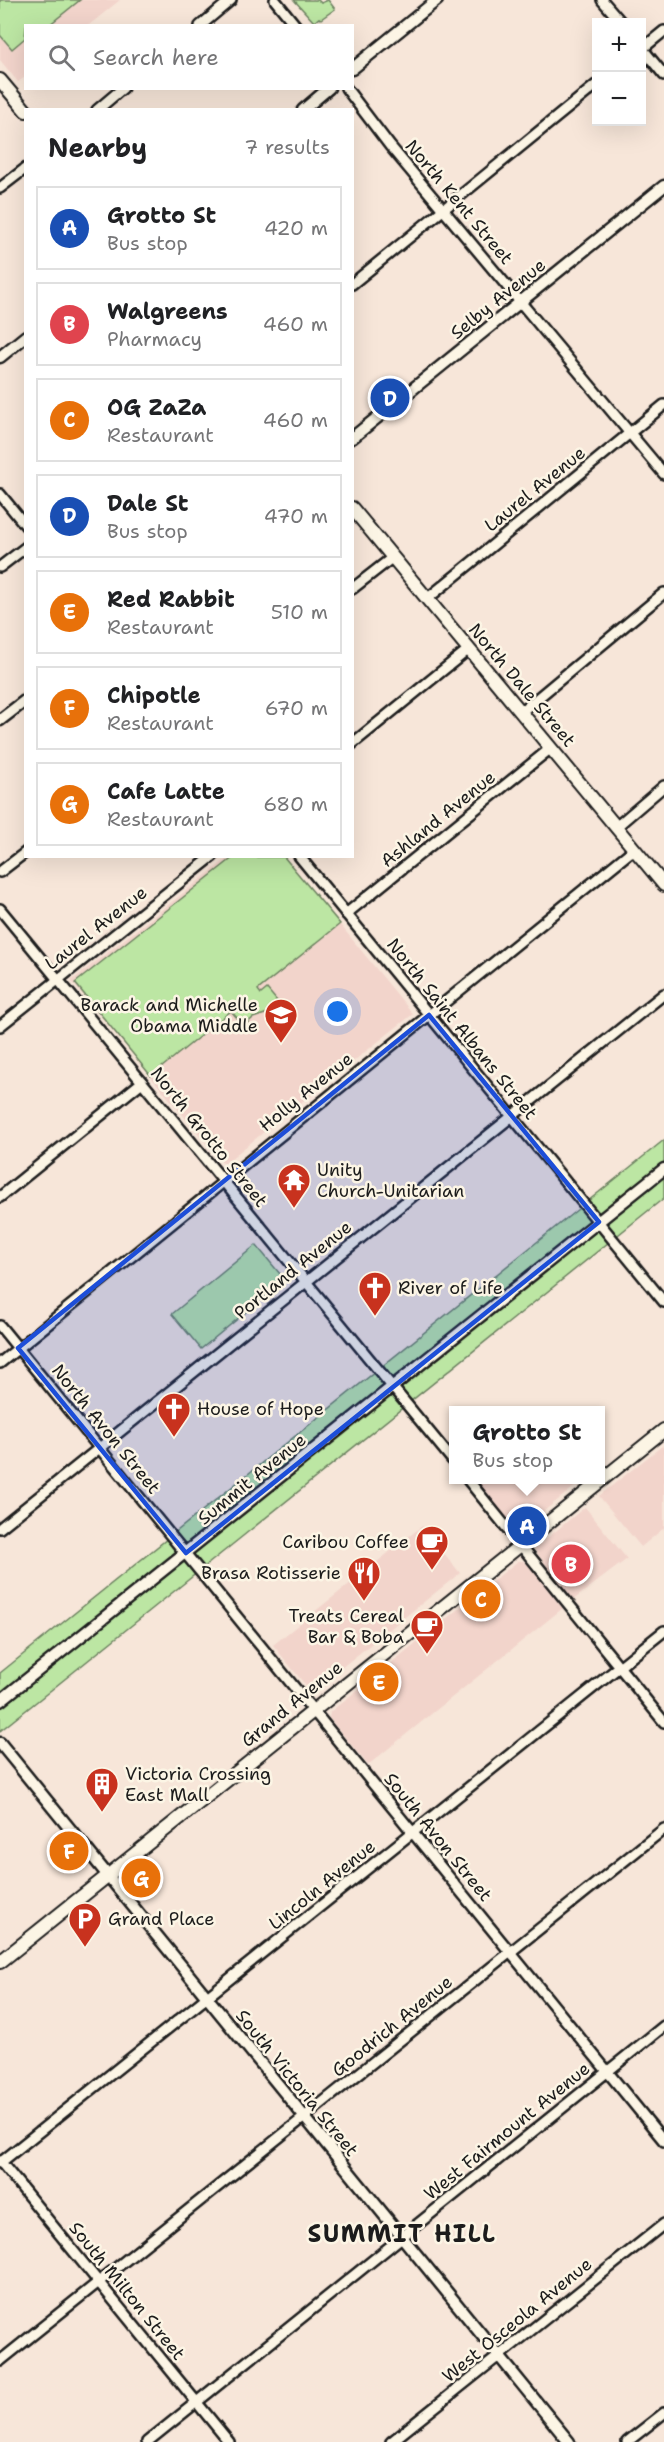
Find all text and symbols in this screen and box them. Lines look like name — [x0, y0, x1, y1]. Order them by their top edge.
map controls — [592, 18, 646, 126]
button: + — [592, 18, 646, 72]
search box — [24, 24, 354, 90]
icon: search — [45, 41, 78, 74]
text: Search here — [93, 43, 219, 72]
button: − — [592, 72, 646, 126]
text: Nearby — [48, 130, 147, 165]
text: 7 results — [244, 134, 330, 160]
street label: North Kent Street — [400, 135, 518, 270]
text: Grotto St — [107, 201, 216, 230]
text: A — [62, 215, 77, 241]
text: 420 m — [264, 215, 328, 241]
text: Bus stop — [107, 230, 188, 256]
street label: Selby Avenue — [445, 253, 551, 345]
text: Walgreens — [107, 297, 228, 326]
text: B — [63, 311, 76, 337]
text: 460 m — [263, 311, 328, 337]
text: Pharmacy — [107, 326, 202, 352]
pin: D — [370, 376, 410, 420]
text: OG ZaZa — [107, 393, 206, 422]
text: C — [63, 407, 76, 433]
text: 460 m — [263, 407, 328, 433]
text: Restaurant — [107, 422, 214, 448]
street label: Laurel Avenue — [479, 441, 591, 537]
text: Dale St — [107, 489, 188, 518]
text: D — [62, 503, 77, 529]
text: 470 m — [264, 503, 328, 529]
text: Bus stop — [107, 518, 188, 544]
text: Red Rabbit — [107, 585, 235, 614]
text: E — [63, 599, 76, 625]
text: 510 m — [271, 599, 328, 625]
text: Restaurant — [107, 614, 214, 640]
street label: North Dale Street — [463, 618, 581, 752]
text: Chipotle — [107, 681, 201, 710]
text: F — [64, 695, 75, 721]
text: 670 m — [265, 695, 328, 721]
text: Restaurant — [107, 710, 214, 736]
street label: Ashland Avenue — [376, 765, 500, 873]
text: Cafe Latte — [107, 777, 225, 806]
text: G — [61, 791, 78, 817]
text: 680 m — [263, 791, 328, 817]
text: Restaurant — [107, 806, 214, 832]
street label: Laurel Avenue — [40, 881, 152, 975]
street label: North Saint Albans Street — [381, 933, 543, 1125]
place label: Barack and Michelle Obama Middle — [81, 993, 258, 1038]
school or university icon: Barack and Michelle Obama Middle — [263, 997, 299, 1044]
your location — [323, 997, 352, 1026]
street label: Holly Avenue — [254, 1047, 358, 1137]
street label: North Grotto Street — [145, 1062, 273, 1212]
place label: Unity Church-Unitarian — [317, 1158, 464, 1203]
temple icon: Unity Church-Unitarian — [276, 1162, 312, 1209]
street label: Portland Avenue — [229, 1215, 357, 1325]
church icon: River of Life — [357, 1270, 393, 1317]
place label: River of Life — [398, 1276, 503, 1300]
street label: North Avon Street — [46, 1359, 166, 1499]
church icon: House of Hope — [156, 1391, 192, 1438]
place label: House of Hope — [197, 1397, 324, 1421]
popup — [449, 1406, 605, 1484]
text: Grotto St — [472, 1418, 582, 1447]
street label: Summit Avenue — [193, 1428, 311, 1530]
text: Bus stop — [472, 1447, 553, 1473]
pin: A — [508, 1504, 546, 1549]
cafe icon: Caribou Coffee — [414, 1524, 450, 1571]
place label: Caribou Coffee — [282, 1530, 409, 1554]
pin: B — [552, 1542, 590, 1586]
restaurant icon: Brasa Rotisserie — [346, 1555, 382, 1602]
place label: Brasa Rotisserie — [201, 1561, 341, 1585]
pin: C — [462, 1576, 500, 1622]
place label: Treats Cereal Bar & Boba — [289, 1604, 405, 1649]
cafe icon: Treats Cereal Bar & Boba — [409, 1608, 445, 1655]
street label: Grand Avenue — [236, 1656, 348, 1752]
pin: E — [360, 1660, 398, 1704]
place label: Victoria Crossing East Mall — [125, 1762, 271, 1807]
building icon: Victoria Crossing East Mall — [84, 1766, 120, 1813]
street label: South Avon Street — [379, 1768, 497, 1906]
pin: F — [50, 1828, 88, 1874]
street label: Lincoln Avenue — [264, 1835, 380, 1935]
pin: G — [122, 1856, 160, 1900]
parking icon: Grand Place — [67, 1901, 103, 1948]
place label: Grand Place — [108, 1907, 215, 1931]
street label: Goodrich Avenue — [327, 1970, 457, 2082]
street label: South Victoria Street — [230, 2005, 364, 2162]
street label: West Fairmount Avenue — [419, 2057, 595, 2205]
street label: South Milton Street — [64, 2217, 190, 2365]
district label: SUMMIT HILL — [308, 2218, 496, 2250]
street label: West Osceola Avenue — [437, 2252, 597, 2388]

